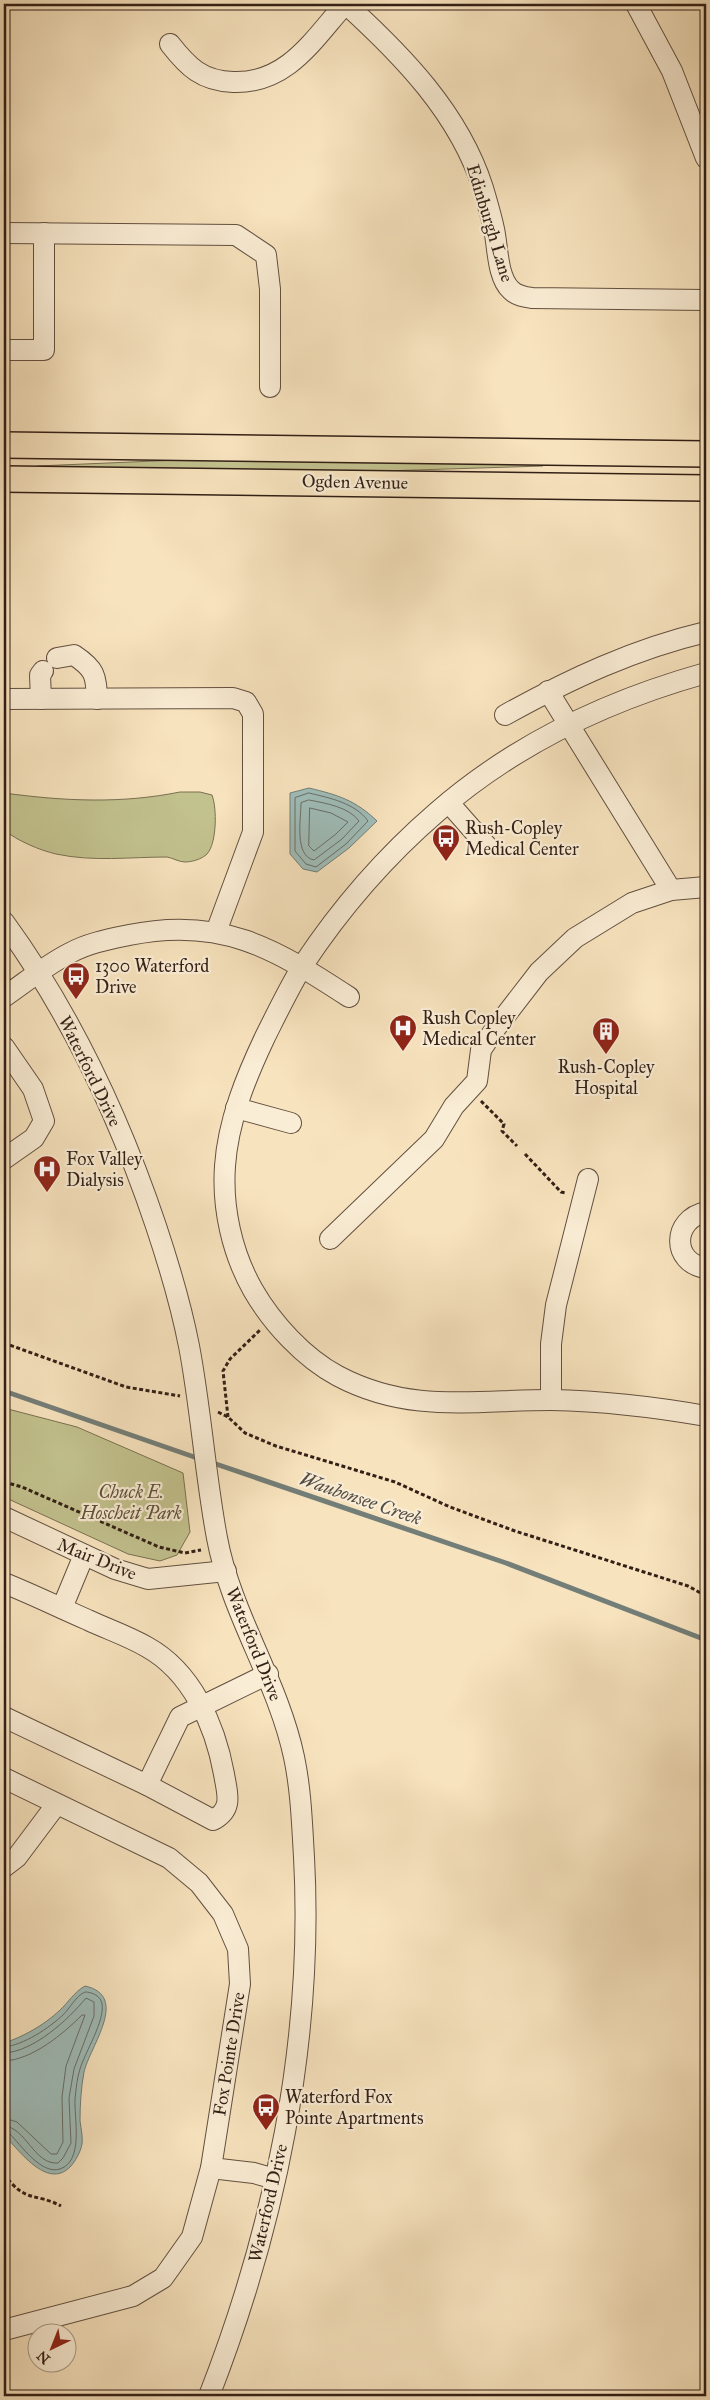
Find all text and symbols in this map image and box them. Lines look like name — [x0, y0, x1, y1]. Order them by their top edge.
street label: Edinburgh Lane — [461, 161, 518, 285]
street label: Ogden Avenue — [302, 470, 408, 495]
place label: Rush-Copley Medical Center — [465, 817, 579, 860]
bus stop icon: Rush-Copley Medical Center — [431, 823, 461, 862]
place label: 1300 Waterford Drive — [95, 955, 209, 998]
bus stop icon: 1300 Waterford Drive — [61, 961, 91, 1000]
place label: Rush Copley Medical Center — [422, 1007, 536, 1050]
street label: Waterford Drive — [54, 1012, 126, 1130]
hospital icon: Rush Copley Medical Center — [388, 1013, 418, 1052]
building icon: Rush-Copley Hospital — [591, 1016, 621, 1055]
place label: Rush-Copley Hospital — [557, 1056, 655, 1099]
place label: Fox Valley Dialysis — [66, 1148, 143, 1191]
hospital icon: Fox Valley Dialysis — [32, 1154, 62, 1193]
water label: Waubonsee Creek — [297, 1467, 425, 1530]
park label: Chuck E. Hoscheit Park — [79, 1481, 182, 1524]
street label: Mair Drive — [54, 1533, 140, 1585]
street label: Waterford Drive — [221, 1584, 287, 1704]
street label: Fox Pointe Drive — [208, 1990, 250, 2118]
place label: Waterford Fox Pointe Apartments — [285, 2086, 423, 2129]
bus stop icon: Waterford Fox Pointe Apartments — [251, 2092, 281, 2131]
street label: Waterford Drive — [244, 2142, 292, 2264]
north arrow — [28, 2322, 78, 2372]
text: N — [33, 2347, 54, 2367]

